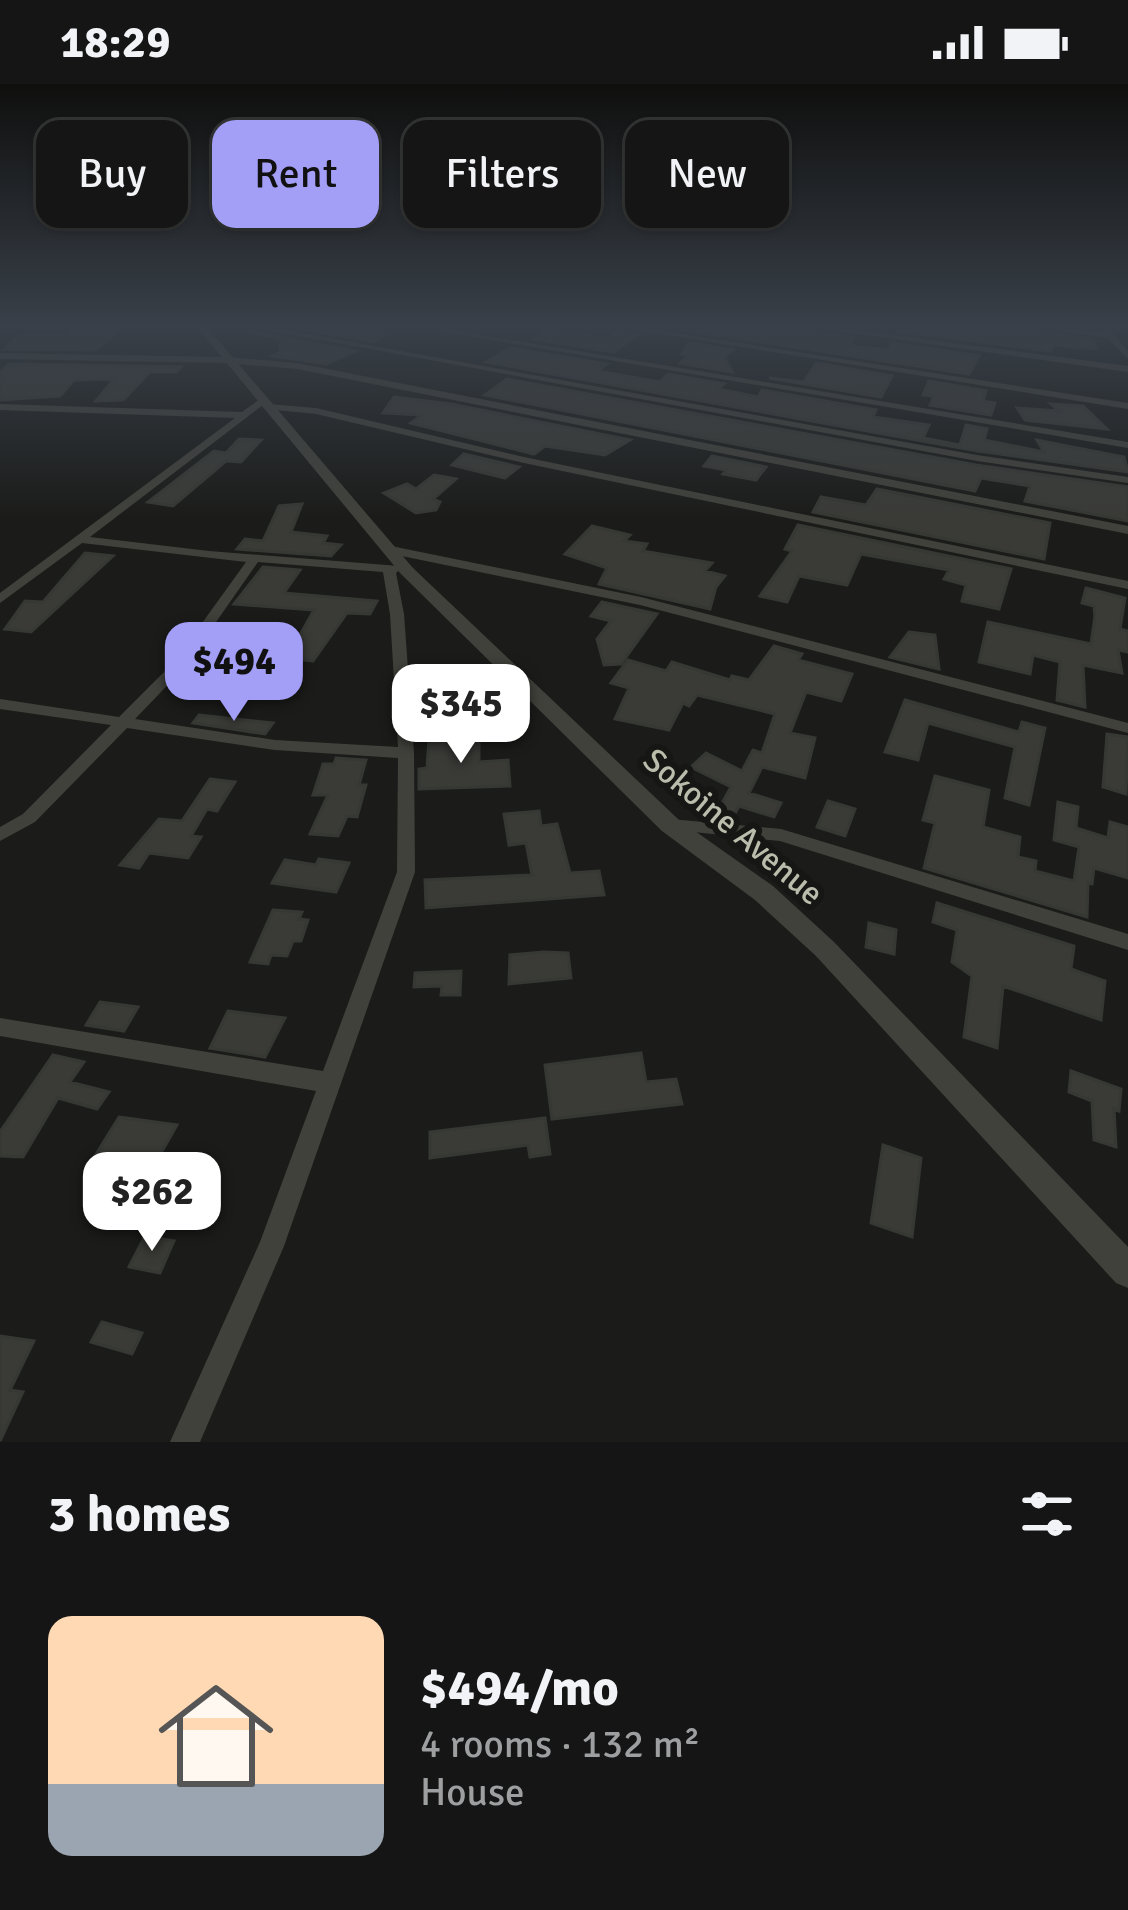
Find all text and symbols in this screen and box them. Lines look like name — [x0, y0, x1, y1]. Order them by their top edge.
text: 18:29 — [60, 15, 170, 70]
chip: Buy — [36, 120, 188, 228]
chip: Rent — [212, 120, 379, 228]
chip: Filters — [403, 120, 601, 228]
chip: New — [625, 120, 789, 228]
pin: $494 — [163, 622, 305, 724]
text: $494 — [192, 637, 276, 685]
pin: $345 — [390, 664, 532, 766]
text: $345 — [419, 679, 503, 727]
street label: Sokoine Avenue — [635, 740, 831, 914]
pin: $262 — [81, 1152, 223, 1254]
text: $262 — [110, 1167, 194, 1215]
icon: filters — [1014, 1481, 1080, 1547]
text: 3 homes — [48, 1483, 230, 1546]
text: $494/mo — [420, 1657, 619, 1720]
icon: home — [144, 1664, 288, 1808]
text: 4 rooms · 132 m² — [420, 1720, 700, 1768]
text: House — [420, 1768, 525, 1816]

